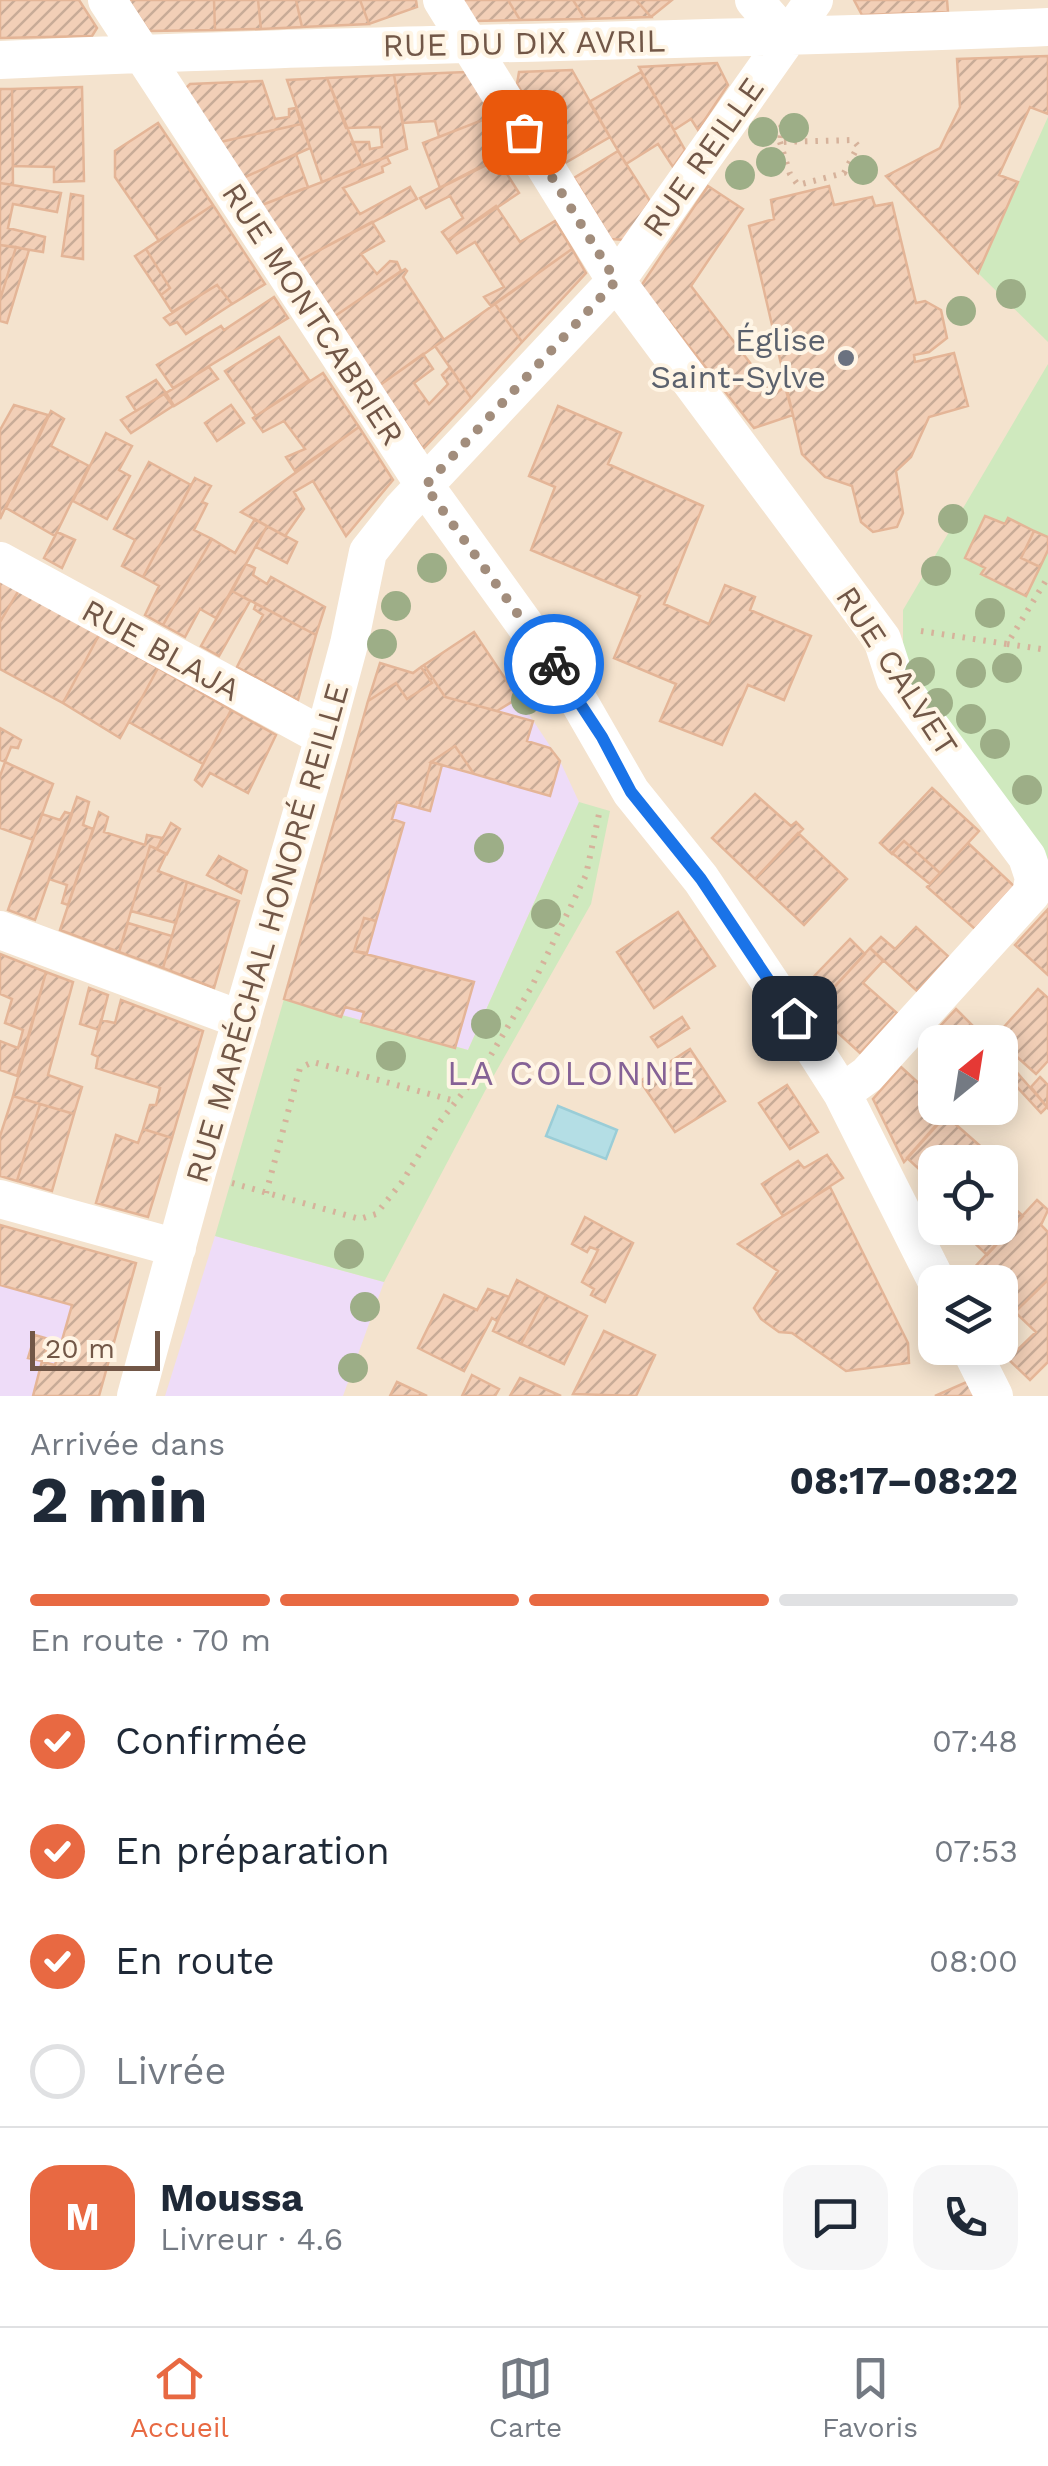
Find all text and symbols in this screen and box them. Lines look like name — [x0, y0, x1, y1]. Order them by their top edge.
street label: RUE DU DIX AVRIL — [382, 22, 666, 64]
street label: RUE REILLE — [634, 70, 772, 244]
pin — [482, 90, 567, 175]
icon: bag — [497, 105, 552, 160]
street label: RUE MONTCABRIER — [214, 176, 412, 452]
place label: Église Saint-Sylve — [651, 321, 826, 396]
marker: Église Saint-Sylve — [835, 347, 857, 369]
street label: RUE CALVET — [828, 579, 966, 763]
street label: RUE BLAJA — [75, 591, 247, 709]
courier — [504, 614, 604, 714]
icon: bike — [527, 637, 582, 692]
street label: RUE MARÉCHAL HONORÉ REILLE — [177, 679, 357, 1187]
pin — [752, 976, 837, 1061]
icon: home — [767, 991, 822, 1046]
north arrow — [918, 1025, 1018, 1125]
map controls — [918, 1025, 1018, 1365]
district label: LA COLONNE — [447, 1052, 697, 1094]
button: locate — [918, 1145, 1018, 1245]
button: layers — [918, 1265, 1018, 1365]
scale bar — [30, 1326, 160, 1370]
text: 20 m — [45, 1332, 115, 1365]
text: Arrivée dans — [30, 1425, 225, 1463]
text: 08:17–08:22 — [790, 1459, 1018, 1503]
text: 2 min — [30, 1462, 208, 1538]
text: En route · 70 m — [30, 1621, 271, 1659]
icon: check — [30, 1714, 85, 1769]
text: Confirmée — [115, 1719, 308, 1763]
text: 07:48 — [932, 1722, 1018, 1760]
icon: check — [30, 1824, 85, 1879]
text: En préparation — [115, 1829, 390, 1873]
text: 07:53 — [934, 1832, 1018, 1870]
icon: check — [30, 1934, 85, 1989]
text: En route — [115, 1939, 275, 1983]
text: 08:00 — [929, 1942, 1018, 1980]
text: Livrée — [115, 2049, 226, 2093]
button: chat — [783, 2165, 888, 2270]
button: phone — [913, 2165, 1018, 2270]
text: Moussa — [160, 2176, 303, 2220]
text: M — [65, 2195, 100, 2239]
text: Livreur · 4.6 — [160, 2220, 343, 2258]
tab: Accueil — [130, 2351, 229, 2444]
tab: Carte — [489, 2351, 562, 2444]
tab: Favoris — [822, 2351, 918, 2444]

